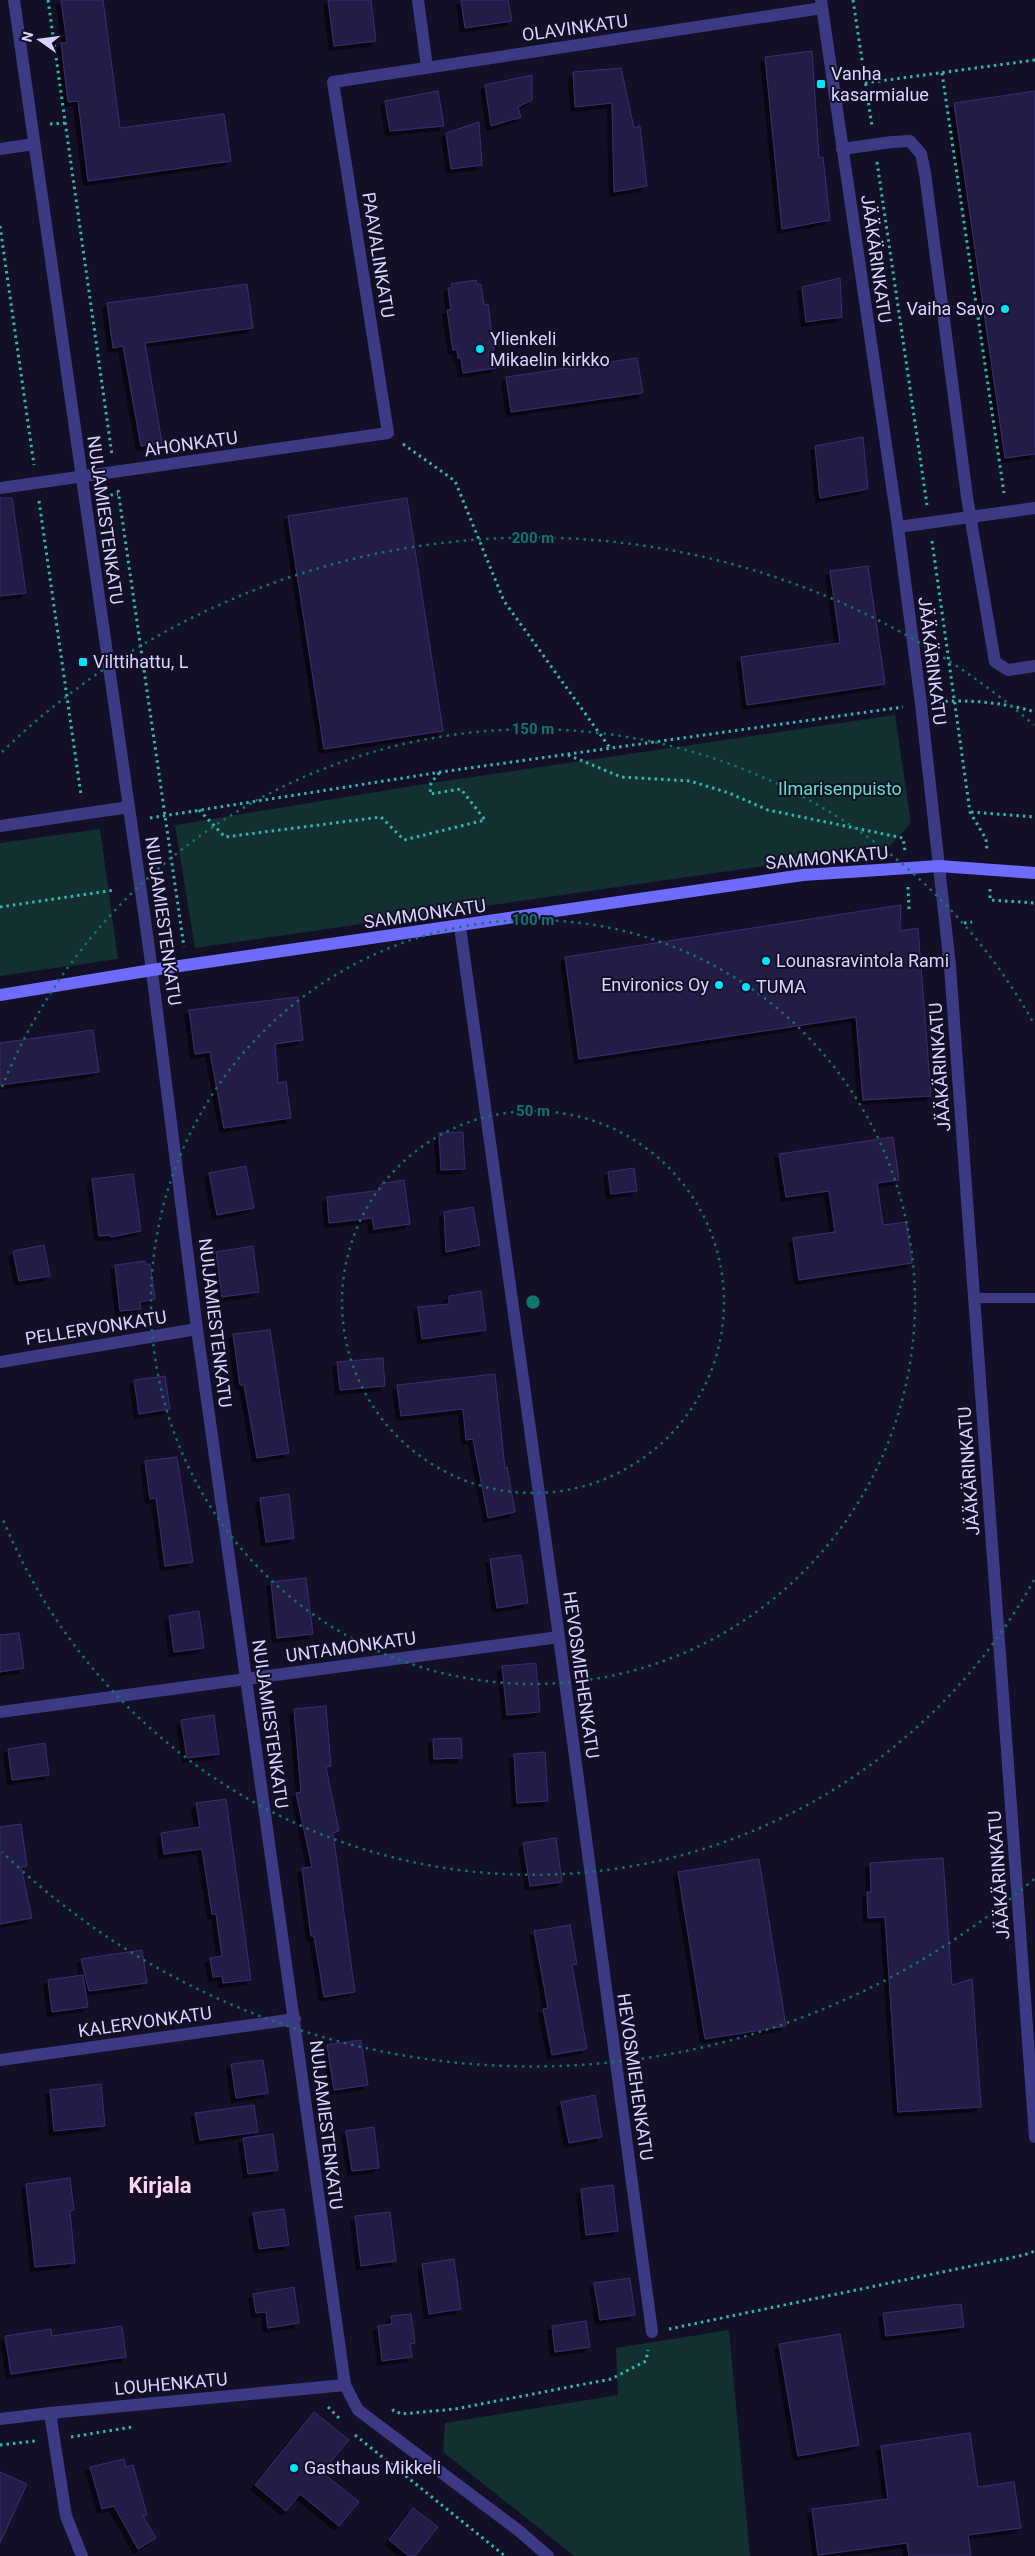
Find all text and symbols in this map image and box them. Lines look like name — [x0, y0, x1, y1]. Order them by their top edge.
street label: OLAVINKATU — [521, 10, 629, 45]
north arrow — [15, 15, 65, 65]
text: N — [18, 30, 36, 44]
place label: Vanha kasarmialue — [831, 63, 929, 105]
marker: Vanha kasarmialue — [815, 78, 827, 90]
street label: PAAVALINKATU — [358, 190, 399, 319]
street label: JÄÄKÄRINKATU — [857, 193, 896, 324]
place label: Vaiha Savo — [906, 298, 995, 319]
marker: Vaiha Savo — [999, 303, 1011, 315]
place label: Ylienkeli Mikaelin kirkko — [490, 328, 610, 370]
marker: Ylienkeli Mikaelin kirkko — [474, 343, 486, 355]
street label: AHONKATU — [143, 427, 239, 460]
street label: NUIJAMIESTENKATU — [83, 434, 128, 606]
text: 200 m — [512, 529, 554, 547]
street label: JÄÄKÄRINKATU — [914, 595, 951, 726]
place label: Vilttihattu, L — [93, 651, 189, 672]
marker: Vilttihattu, L — [77, 656, 89, 668]
text: 150 m — [512, 720, 554, 738]
park label: Ilmarisenpuisto — [778, 778, 902, 799]
street label: NUIJAMIESTENKATU — [141, 835, 186, 1007]
street label: SAMMONKATU — [765, 842, 889, 873]
street label: SAMMONKATU — [362, 895, 487, 932]
text: 100 m — [512, 911, 554, 929]
place label: Lounasravintola Rami — [776, 950, 949, 971]
marker: Lounasravintola Rami — [760, 955, 772, 967]
place label: Environics Oy — [601, 974, 709, 995]
place label: TUMA — [756, 976, 806, 997]
marker: Environics Oy — [713, 979, 725, 991]
marker: TUMA — [740, 981, 752, 993]
street label: JÄÄKÄRINKATU — [925, 1002, 954, 1132]
text: 50 m — [516, 1102, 550, 1120]
street label: NUIJAMIESTENKATU — [195, 1237, 236, 1409]
centre of rings — [524, 1293, 542, 1311]
street label: PELLERVONKATU — [24, 1306, 168, 1349]
street label: JÄÄKÄRINKATU — [954, 1406, 983, 1536]
street label: HEVOSMIEHENKATU — [559, 1590, 604, 1760]
street label: UNTAMONKATU — [284, 1627, 417, 1666]
street label: NUIJAMIESTENKATU — [248, 1638, 293, 1810]
street label: JÄÄKÄRINKATU — [984, 1810, 1013, 1940]
street label: HEVOSMIEHENKATU — [613, 1992, 658, 2162]
street label: KALERVONKATU — [77, 2002, 213, 2041]
street label: NUIJAMIESTENKATU — [306, 2039, 347, 2211]
district label: Kirjala — [129, 2173, 192, 2198]
street label: LOUHENKATU — [114, 2368, 228, 2399]
place label: Gasthaus Mikkeli — [304, 2457, 441, 2478]
marker: Gasthaus Mikkeli — [288, 2462, 300, 2474]

